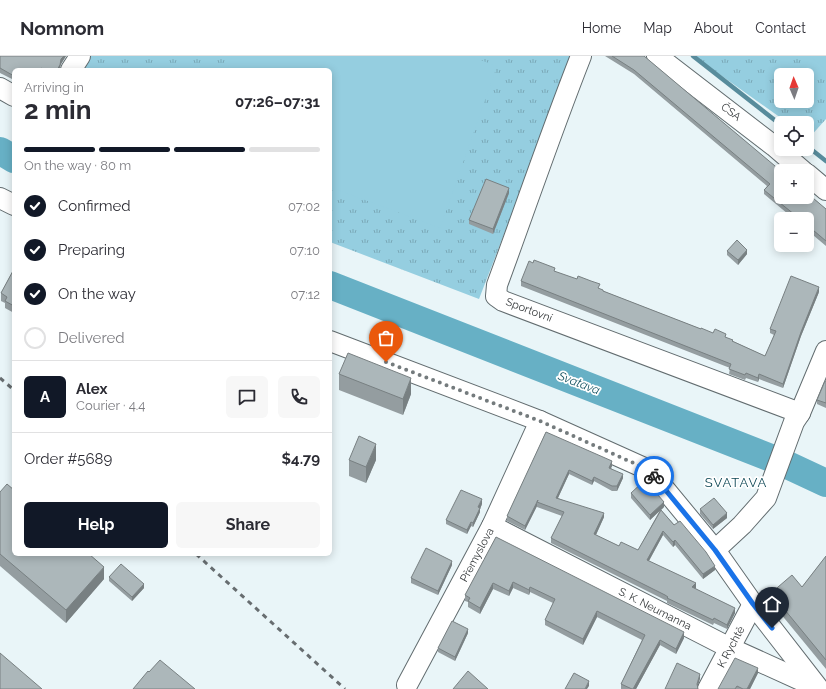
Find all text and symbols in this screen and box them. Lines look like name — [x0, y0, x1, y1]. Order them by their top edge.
text: Nomnom — [20, 17, 104, 39]
text: Home — [582, 20, 621, 36]
text: Map — [643, 20, 672, 36]
text: About — [694, 20, 733, 36]
text: Contact — [755, 20, 806, 36]
north arrow — [774, 68, 814, 108]
map controls — [774, 68, 814, 252]
text: Arriving in — [24, 80, 84, 95]
text: 07:26–07:31 — [235, 93, 320, 111]
text: 2 min — [24, 95, 91, 125]
street label: ČSA — [719, 99, 745, 124]
button: locate — [774, 116, 814, 156]
text: On the way · 80 m — [24, 158, 131, 173]
button: + — [774, 164, 814, 204]
icon: check — [24, 195, 46, 217]
text: Confirmed — [58, 197, 131, 215]
text: 07:02 — [288, 199, 320, 214]
button: − — [774, 212, 814, 252]
icon: check — [24, 239, 46, 261]
text: Preparing — [58, 241, 125, 259]
text: 07:10 — [289, 243, 320, 258]
icon: check — [24, 283, 46, 305]
text: On the way — [58, 285, 136, 303]
text: 07:12 — [290, 287, 320, 302]
street label: Sportovní — [504, 295, 555, 325]
pin — [369, 321, 403, 362]
icon: bag — [375, 327, 397, 349]
text: Delivered — [58, 329, 125, 347]
water label: Svatava — [555, 368, 602, 397]
button: chat — [226, 376, 268, 418]
button: phone — [278, 376, 320, 418]
text: Alex — [76, 380, 107, 398]
text: A — [40, 388, 50, 406]
text: Courier · 4.4 — [76, 398, 145, 413]
text: Order #5689 — [24, 450, 112, 468]
text: $4.79 — [282, 450, 320, 468]
courier — [634, 456, 674, 496]
icon: bike — [643, 465, 665, 487]
district label: SVATAVA — [705, 475, 767, 490]
button: Help — [24, 502, 168, 548]
button: Share — [176, 502, 320, 548]
street label: Přemyslova — [457, 526, 497, 584]
street label: S. K. Neumanna — [616, 585, 694, 633]
pin — [755, 587, 789, 628]
icon: home — [761, 593, 783, 615]
street label: K Rychtě — [715, 624, 748, 670]

